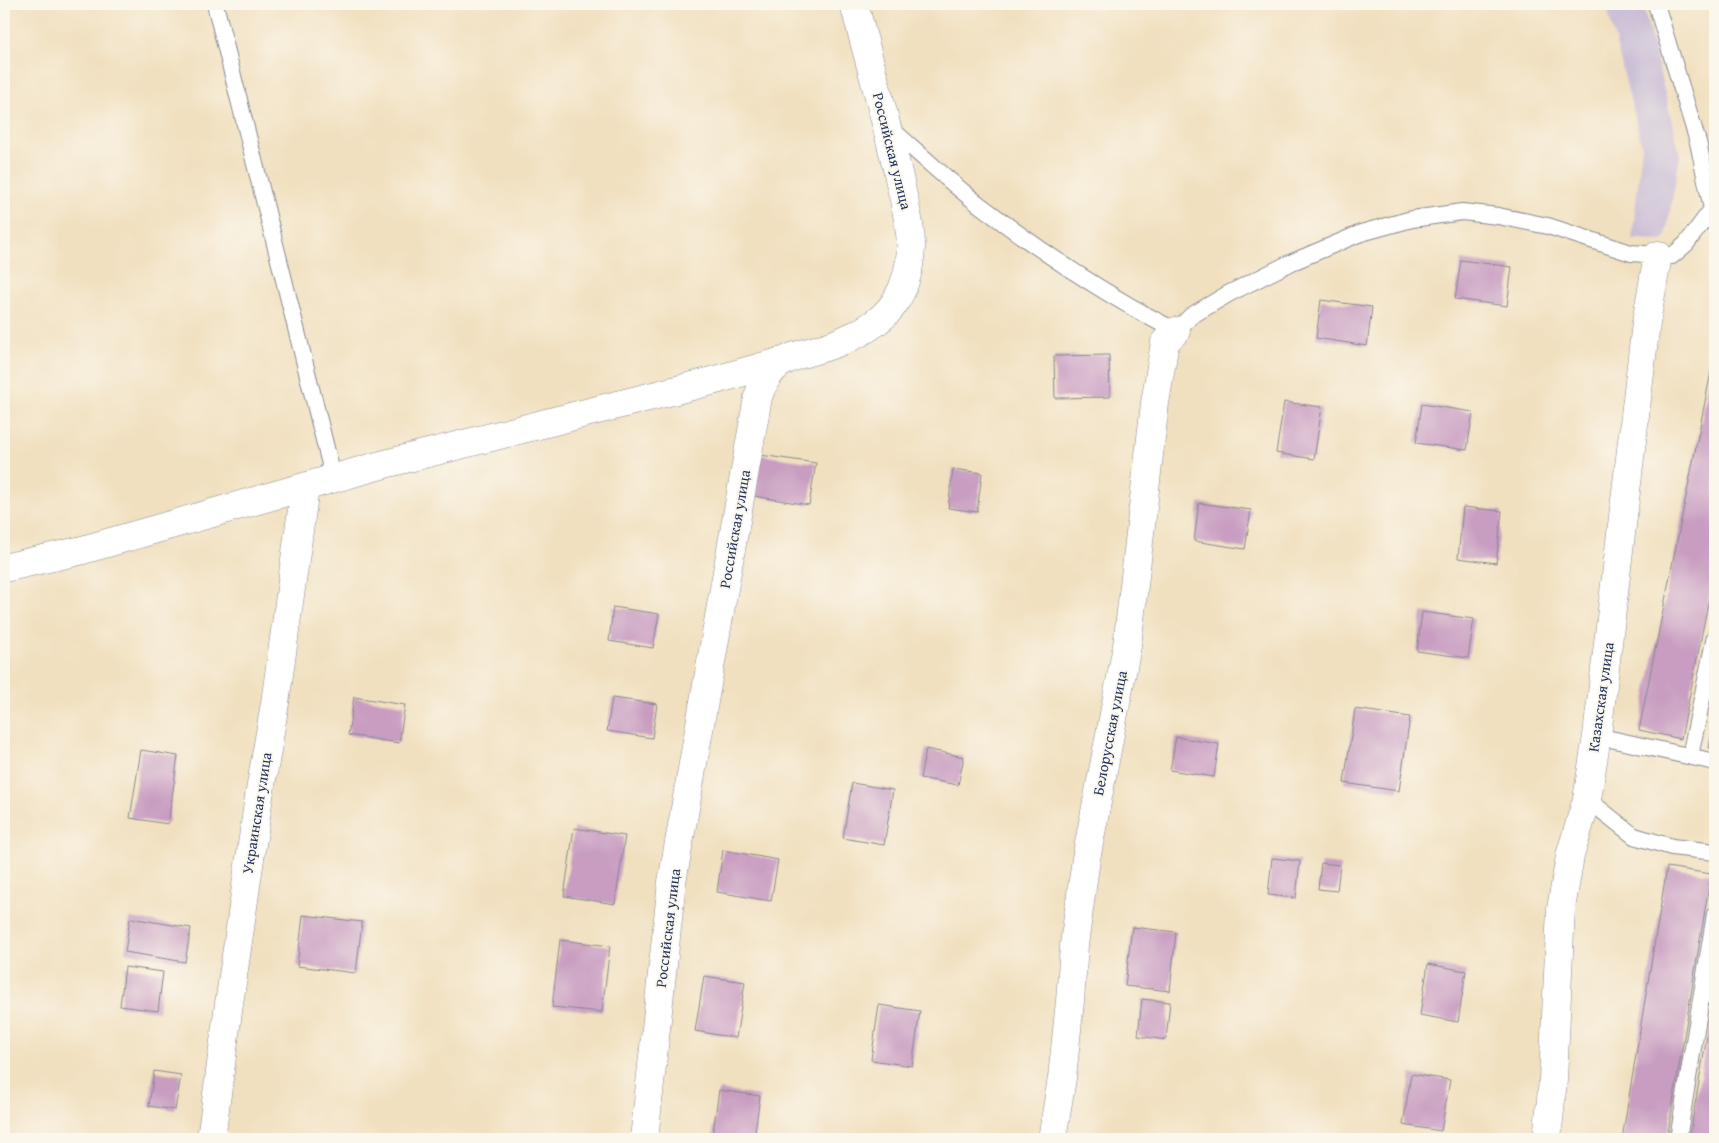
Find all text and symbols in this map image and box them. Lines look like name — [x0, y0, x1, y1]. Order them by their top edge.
street label: Российская улица — [868, 90, 917, 212]
street label: Российская улица — [714, 467, 755, 590]
street label: Казахская улица — [1582, 640, 1619, 753]
street label: Белорусская улица — [1087, 668, 1132, 797]
street label: Украинская улица — [237, 750, 277, 875]
street label: Российская улица — [650, 866, 685, 989]

